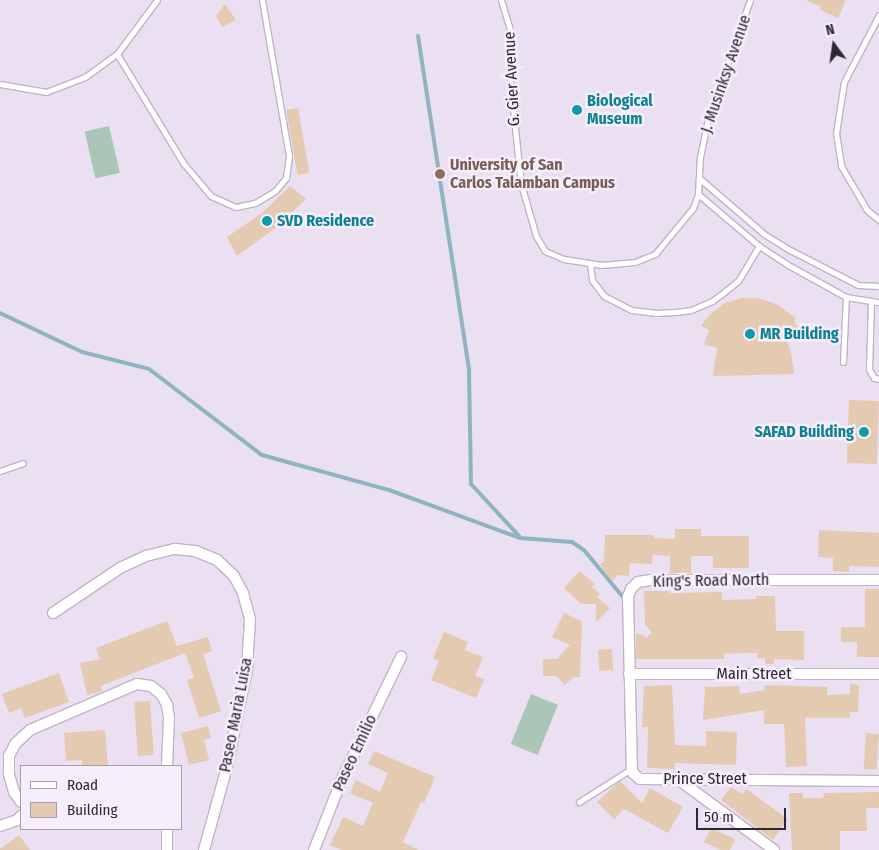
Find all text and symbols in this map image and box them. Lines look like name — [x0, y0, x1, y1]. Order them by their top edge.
street label: J. Musinksy Avenue — [697, 12, 755, 136]
north arrow — [809, 20, 859, 70]
text: N — [824, 21, 836, 39]
street label: G. Gier Avenue — [500, 31, 524, 127]
place label: Biological Museum — [587, 91, 653, 129]
marker: Biological Museum — [571, 104, 583, 116]
place label: University of San Carlos Talamban Campus — [450, 155, 615, 193]
marker: University of San Carlos Talamban Campus — [434, 168, 446, 180]
place label: SVD Residence — [277, 211, 374, 231]
marker: SVD Residence — [261, 215, 273, 227]
place label: MR Building — [760, 324, 839, 344]
marker: MR Building — [744, 328, 756, 340]
place label: SAFAD Building — [754, 422, 854, 442]
marker: SAFAD Building — [858, 426, 870, 438]
street label: King's Road North — [653, 570, 769, 592]
street label: Paseo Maria Luisa — [215, 656, 257, 774]
street label: Main Street — [717, 664, 791, 684]
street label: Paseo Emilio — [329, 712, 381, 794]
legend — [20, 765, 182, 830]
street label: Prince Street — [663, 769, 747, 789]
text: Road — [67, 776, 98, 794]
scale bar — [699, 798, 789, 830]
text: Building — [67, 801, 118, 819]
text: 50 m — [704, 808, 734, 826]

